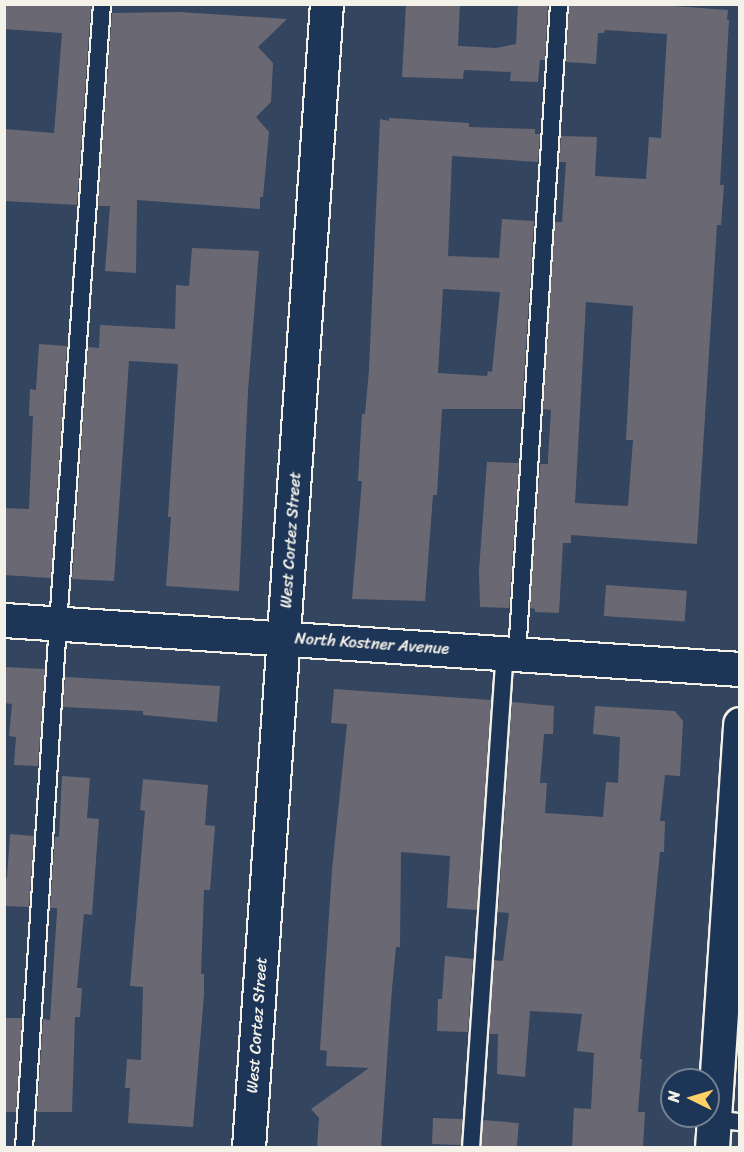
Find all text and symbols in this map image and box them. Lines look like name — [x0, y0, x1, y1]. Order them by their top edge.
street label: West Cortez Street — [277, 471, 305, 609]
street label: North Kostner Avenue — [293, 629, 451, 659]
street label: West Cortez Street — [243, 956, 271, 1094]
north arrow — [660, 1068, 720, 1128]
text: N — [659, 1090, 688, 1103]

